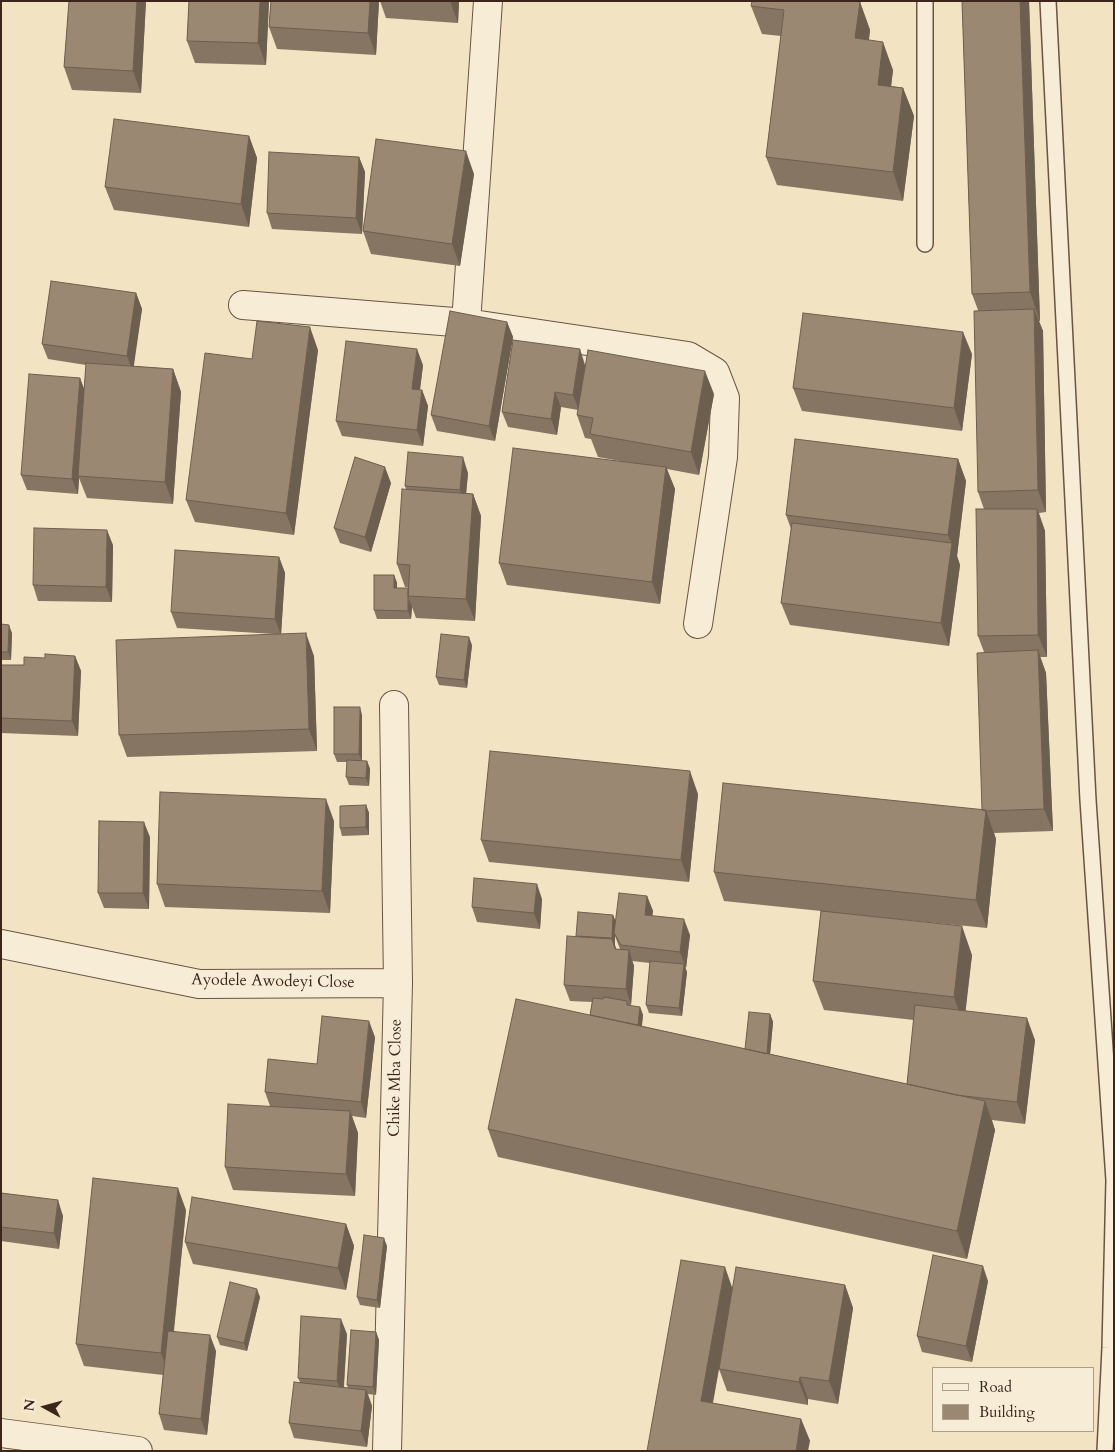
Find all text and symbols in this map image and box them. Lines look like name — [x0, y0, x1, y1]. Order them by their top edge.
street label: Ayodele Awodeyi Close — [191, 971, 355, 993]
street label: Chike Mba Close — [385, 1019, 407, 1137]
legend — [932, 1367, 1095, 1432]
text: Road — [979, 1377, 1012, 1397]
north arrow — [20, 1382, 70, 1432]
text: N — [19, 1398, 40, 1412]
text: Building — [979, 1402, 1035, 1422]

